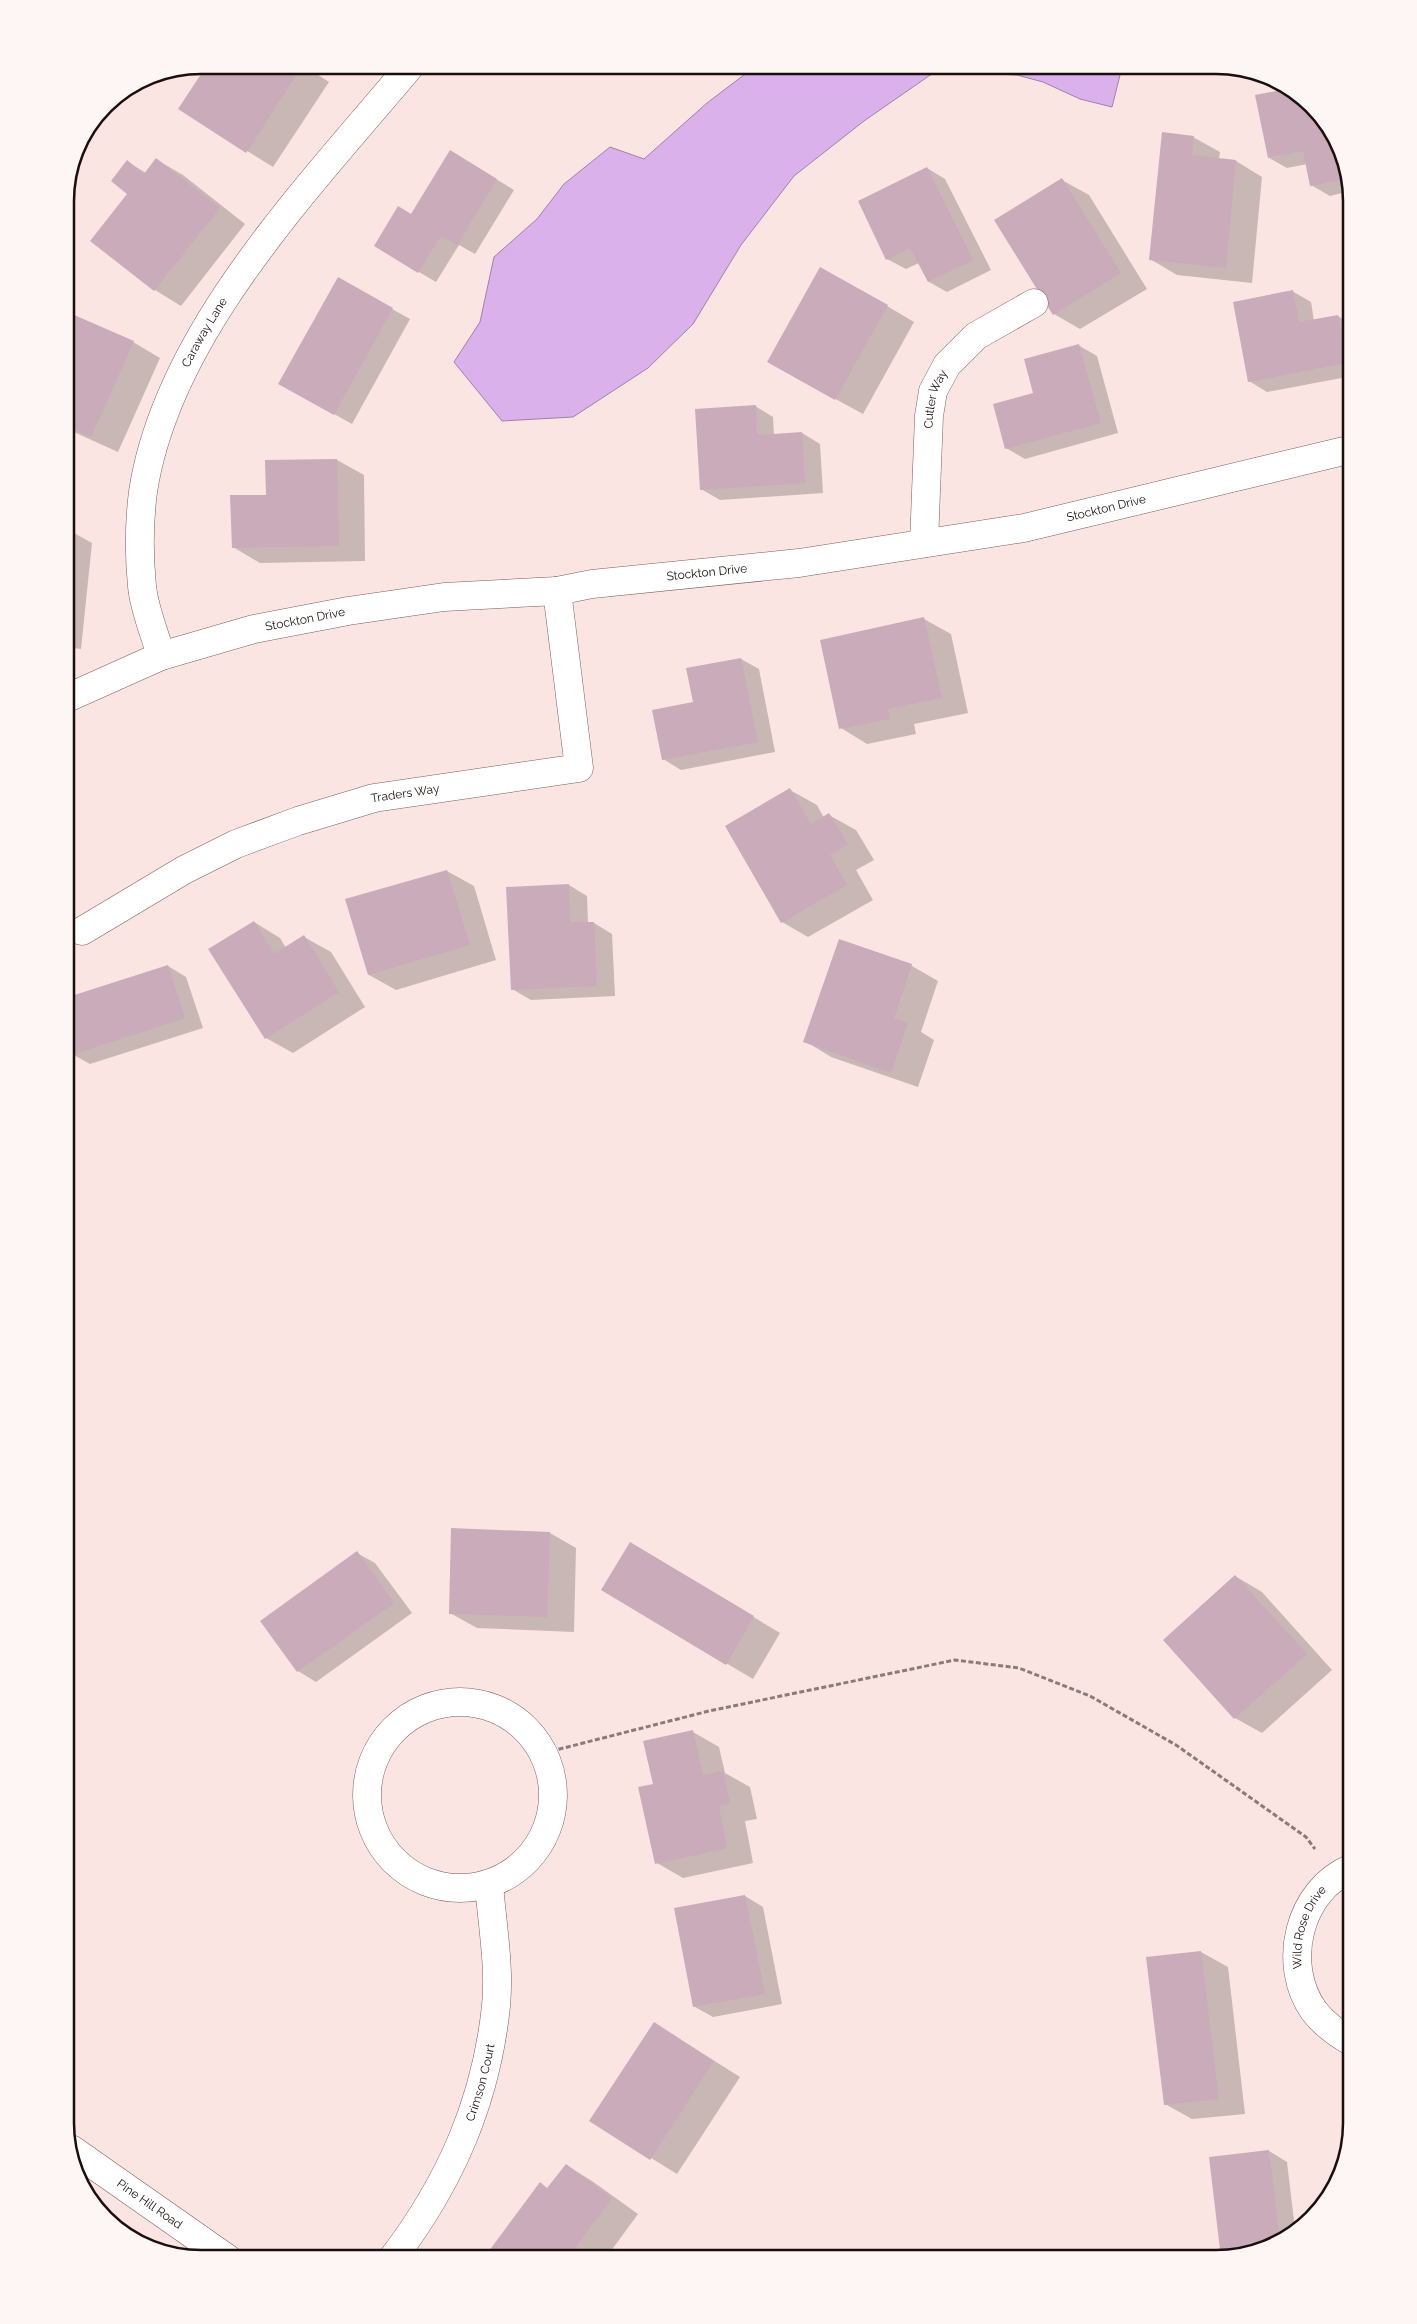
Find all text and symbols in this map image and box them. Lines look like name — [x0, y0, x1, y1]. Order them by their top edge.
street label: Caraway Lane — [179, 295, 230, 370]
street label: Cutler Way — [922, 367, 950, 429]
street label: Stockton Drive — [1065, 492, 1147, 524]
street label: Stockton Drive — [666, 561, 748, 583]
street label: Stockton Drive — [264, 605, 346, 634]
street label: Traders Way — [370, 781, 441, 805]
street label: Wild Rose Drive — [1290, 1883, 1329, 1969]
street label: Crimson Court — [463, 2043, 497, 2123]
street label: Pine Hill Road — [114, 2176, 185, 2232]

